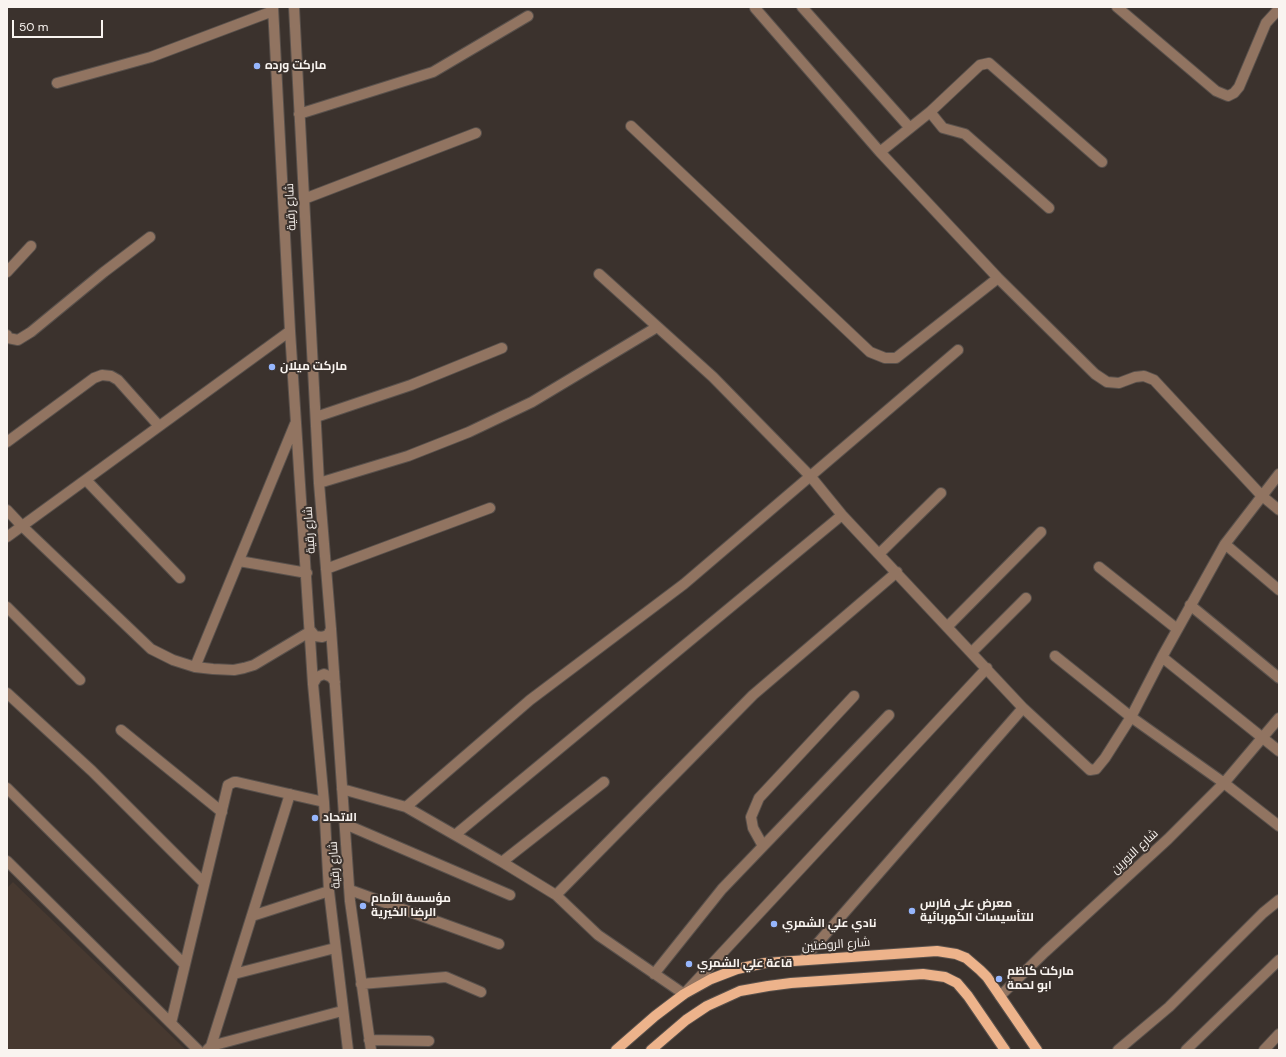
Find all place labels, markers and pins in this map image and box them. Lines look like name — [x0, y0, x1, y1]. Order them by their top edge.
place label: ماركت ورده — [265, 59, 327, 73]
marker: ماركت ورده — [252, 61, 262, 71]
place label: ماركت ميلان — [280, 360, 347, 374]
marker: ماركت ميلان — [267, 362, 277, 372]
place label: الاتحاد — [323, 811, 357, 825]
marker: الاتحاد — [310, 813, 320, 823]
place label: مؤسسة الأمام الرضا الخيرية — [371, 892, 451, 920]
place label: معرض علي فارس للتأسيسات الكهربائية — [920, 897, 1034, 925]
marker: مؤسسة الأمام الرضا الخيرية — [358, 901, 368, 911]
marker: معرض علي فارس للتأسيسات الكهربائية — [907, 906, 917, 916]
place label: نادي علي الشمري — [782, 917, 876, 931]
marker: نادي علي الشمري — [769, 919, 779, 929]
place label: قاعة علي الشمري — [697, 957, 792, 971]
marker: قاعة علي الشمري — [684, 959, 694, 969]
place label: ماركت كاظم ابو لحمة — [1007, 965, 1074, 993]
marker: ماركت كاظم ابو لحمة — [994, 974, 1004, 984]

